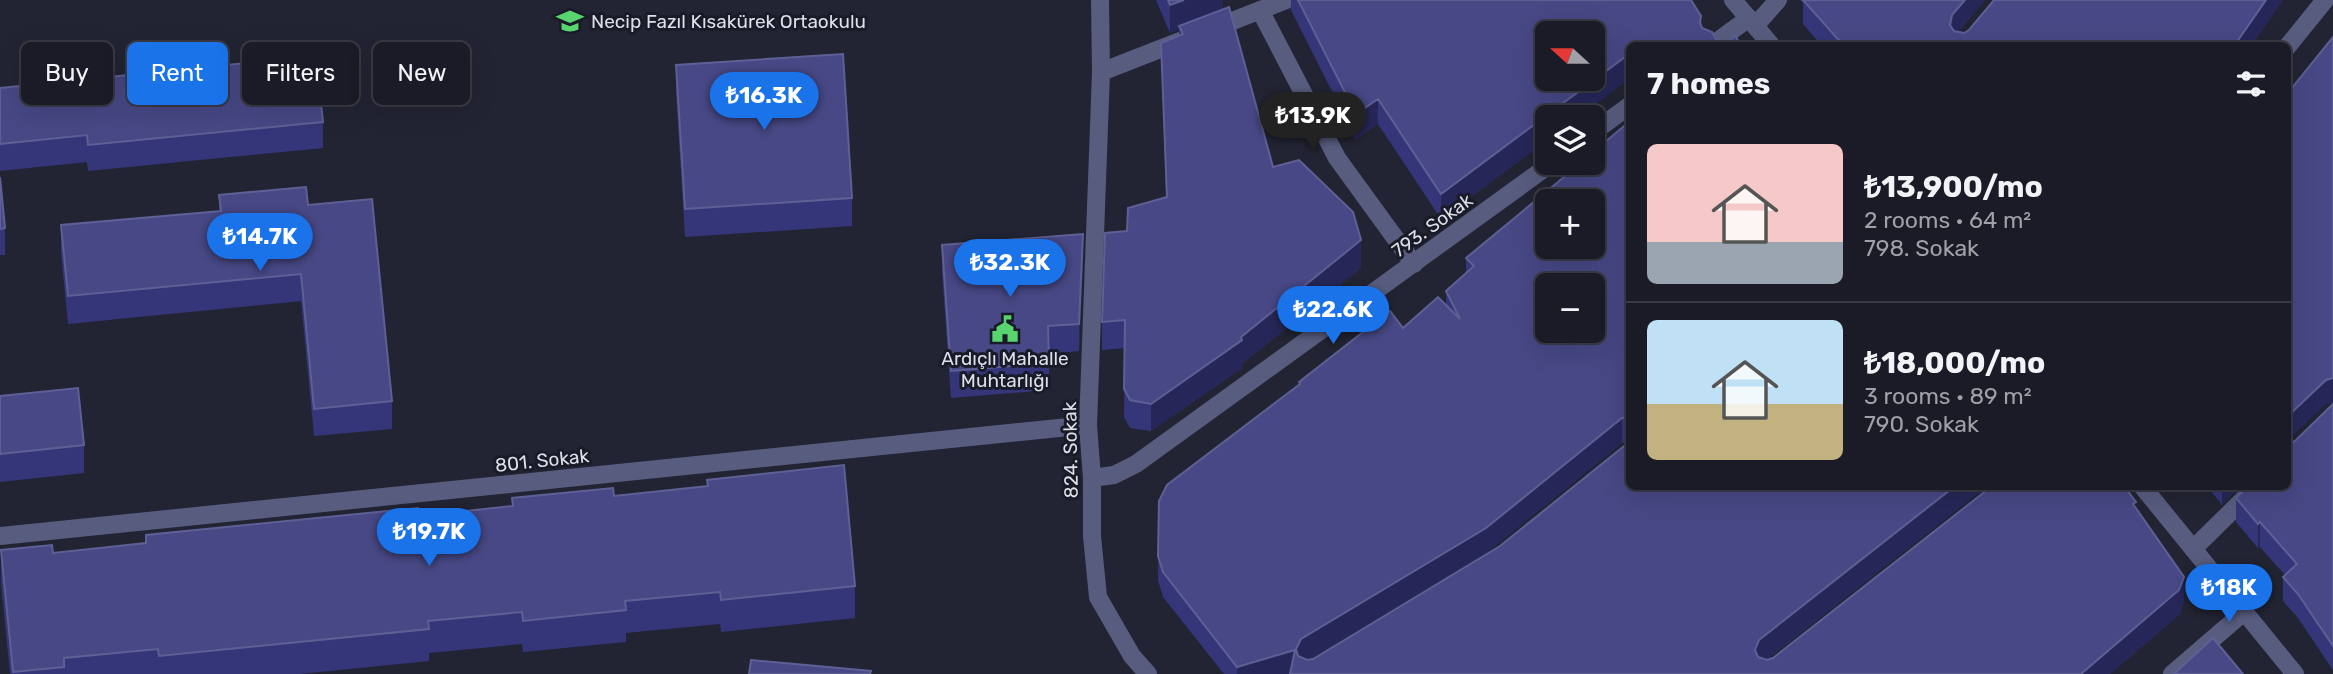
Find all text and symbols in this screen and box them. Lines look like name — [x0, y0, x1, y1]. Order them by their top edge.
school or university icon: Necip Fazıl Kısakürek Ortaokulu — [555, 6, 585, 36]
place label: Necip Fazıl Kısakürek Ortaokulu — [591, 10, 866, 33]
north arrow — [1535, 21, 1605, 91]
map controls — [1535, 21, 1605, 343]
chip: Buy — [21, 42, 113, 105]
chip: Rent — [127, 42, 228, 105]
chip: Filters — [242, 42, 359, 105]
chip: New — [373, 42, 470, 105]
icon: filters — [2232, 65, 2270, 103]
text: 7 homes — [1647, 66, 1770, 102]
pin: ₺16.3K — [707, 72, 821, 132]
text: ₺16.3K — [726, 81, 802, 109]
pin: ₺13.9K — [1256, 92, 1370, 152]
text: ₺13.9K — [1275, 101, 1351, 129]
button: layers — [1535, 105, 1605, 175]
text: ₺13,900/mo — [1864, 169, 2043, 205]
icon: home — [1703, 172, 1787, 256]
street label: 793. Sokak — [1387, 188, 1477, 262]
button: + — [1535, 189, 1605, 259]
text: 2 rooms · 64 m² — [1864, 206, 2031, 234]
pin: ₺14.7K — [203, 214, 317, 273]
text: ₺14.7K — [223, 222, 297, 250]
text: 798. Sokak — [1864, 234, 1979, 262]
pin: ₺32.3K — [953, 240, 1067, 299]
text: ₺32.3K — [970, 248, 1050, 276]
button: − — [1535, 273, 1605, 343]
pin: ₺22.6K — [1276, 286, 1390, 346]
text: ₺22.6K — [1293, 295, 1373, 323]
public building icon: Ardıçlı Mahalle Muhtarlığı — [990, 314, 1020, 344]
text: ₺18,000/mo — [1864, 345, 2045, 381]
place label: Ardıçlı Mahalle Muhtarlığı — [941, 347, 1069, 392]
icon: home — [1703, 348, 1787, 432]
text: 3 rooms · 89 m² — [1864, 382, 2032, 410]
street label: 824. Sokak — [1058, 401, 1083, 499]
text: 790. Sokak — [1864, 410, 1979, 438]
street label: 801. Sokak — [494, 444, 590, 477]
pin: ₺19.7K — [372, 508, 486, 568]
text: ₺19.7K — [393, 517, 465, 545]
pin: ₺18K — [2188, 564, 2270, 624]
text: ₺18K — [2201, 573, 2257, 601]

